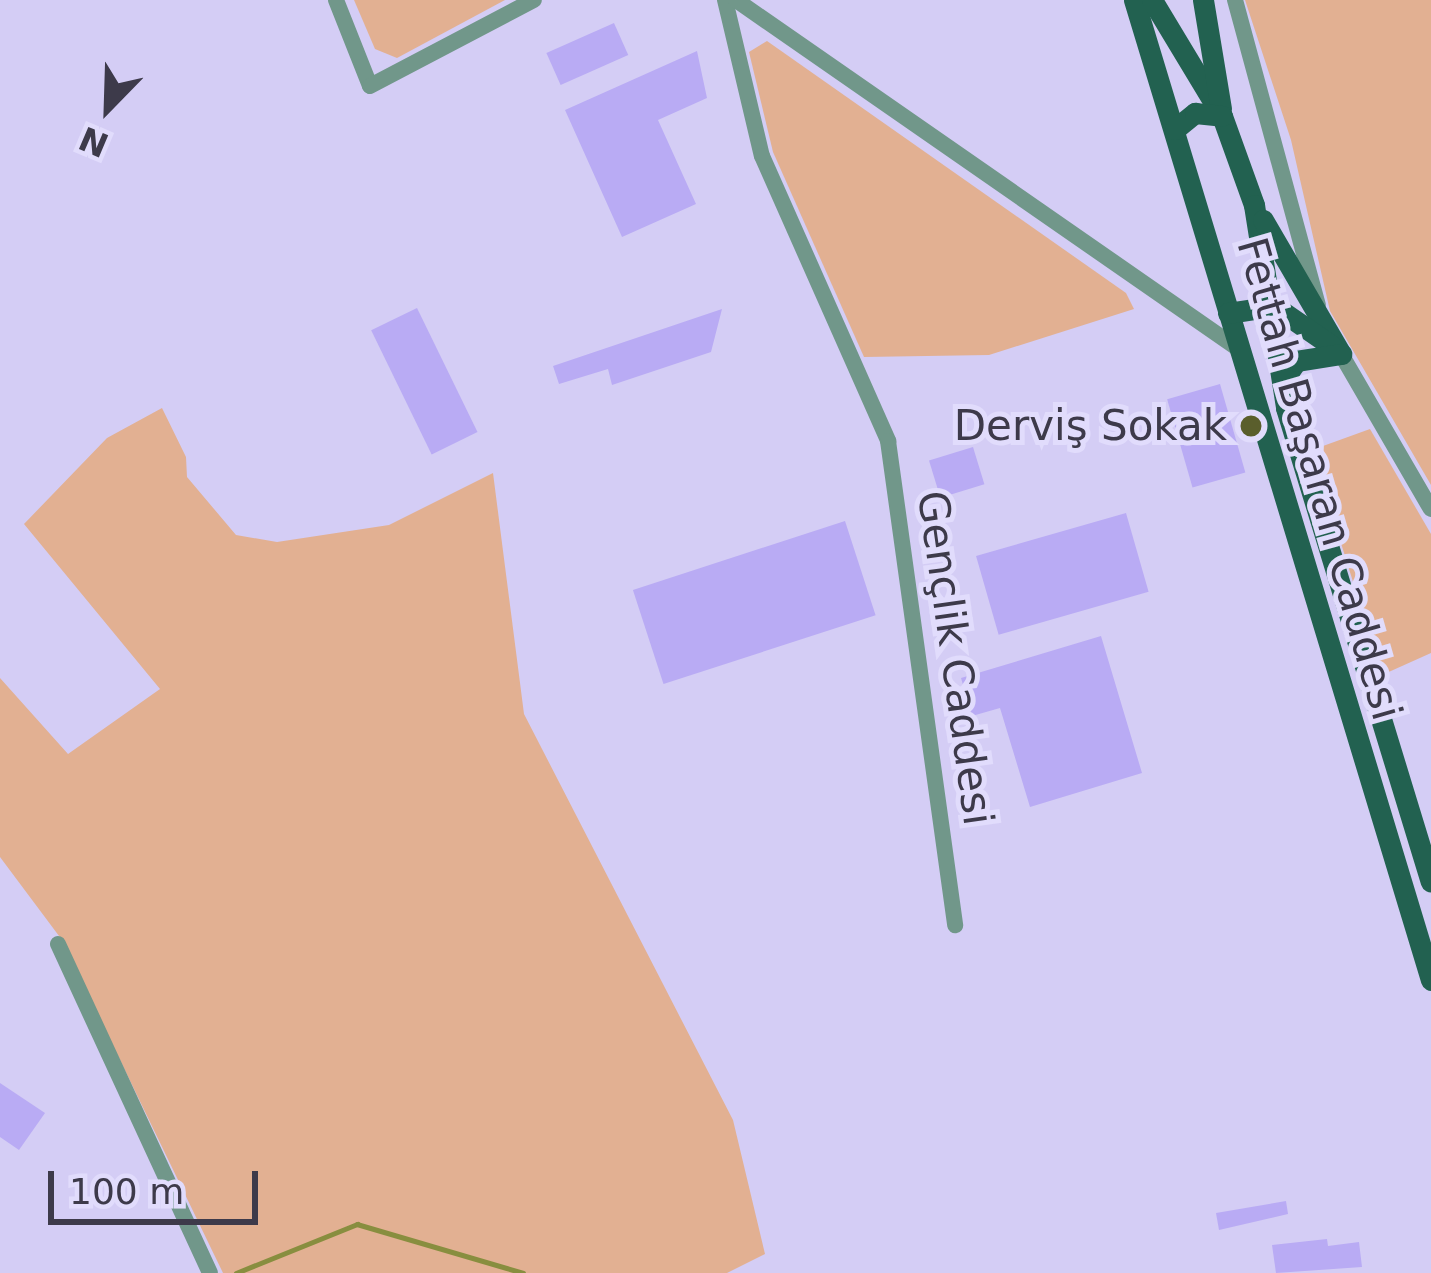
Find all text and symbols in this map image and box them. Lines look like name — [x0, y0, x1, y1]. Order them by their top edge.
north arrow — [48, 48, 168, 168]
text: N — [73, 118, 114, 165]
street label: Fettah Başaran Caddesi — [1226, 232, 1412, 726]
place label: Derviş Sokak — [954, 401, 1227, 451]
marker: Derviş Sokak — [1238, 413, 1264, 439]
street label: Gençlik Caddesi — [907, 488, 1003, 828]
scale bar — [54, 1147, 264, 1221]
text: 100 m — [69, 1171, 184, 1212]

